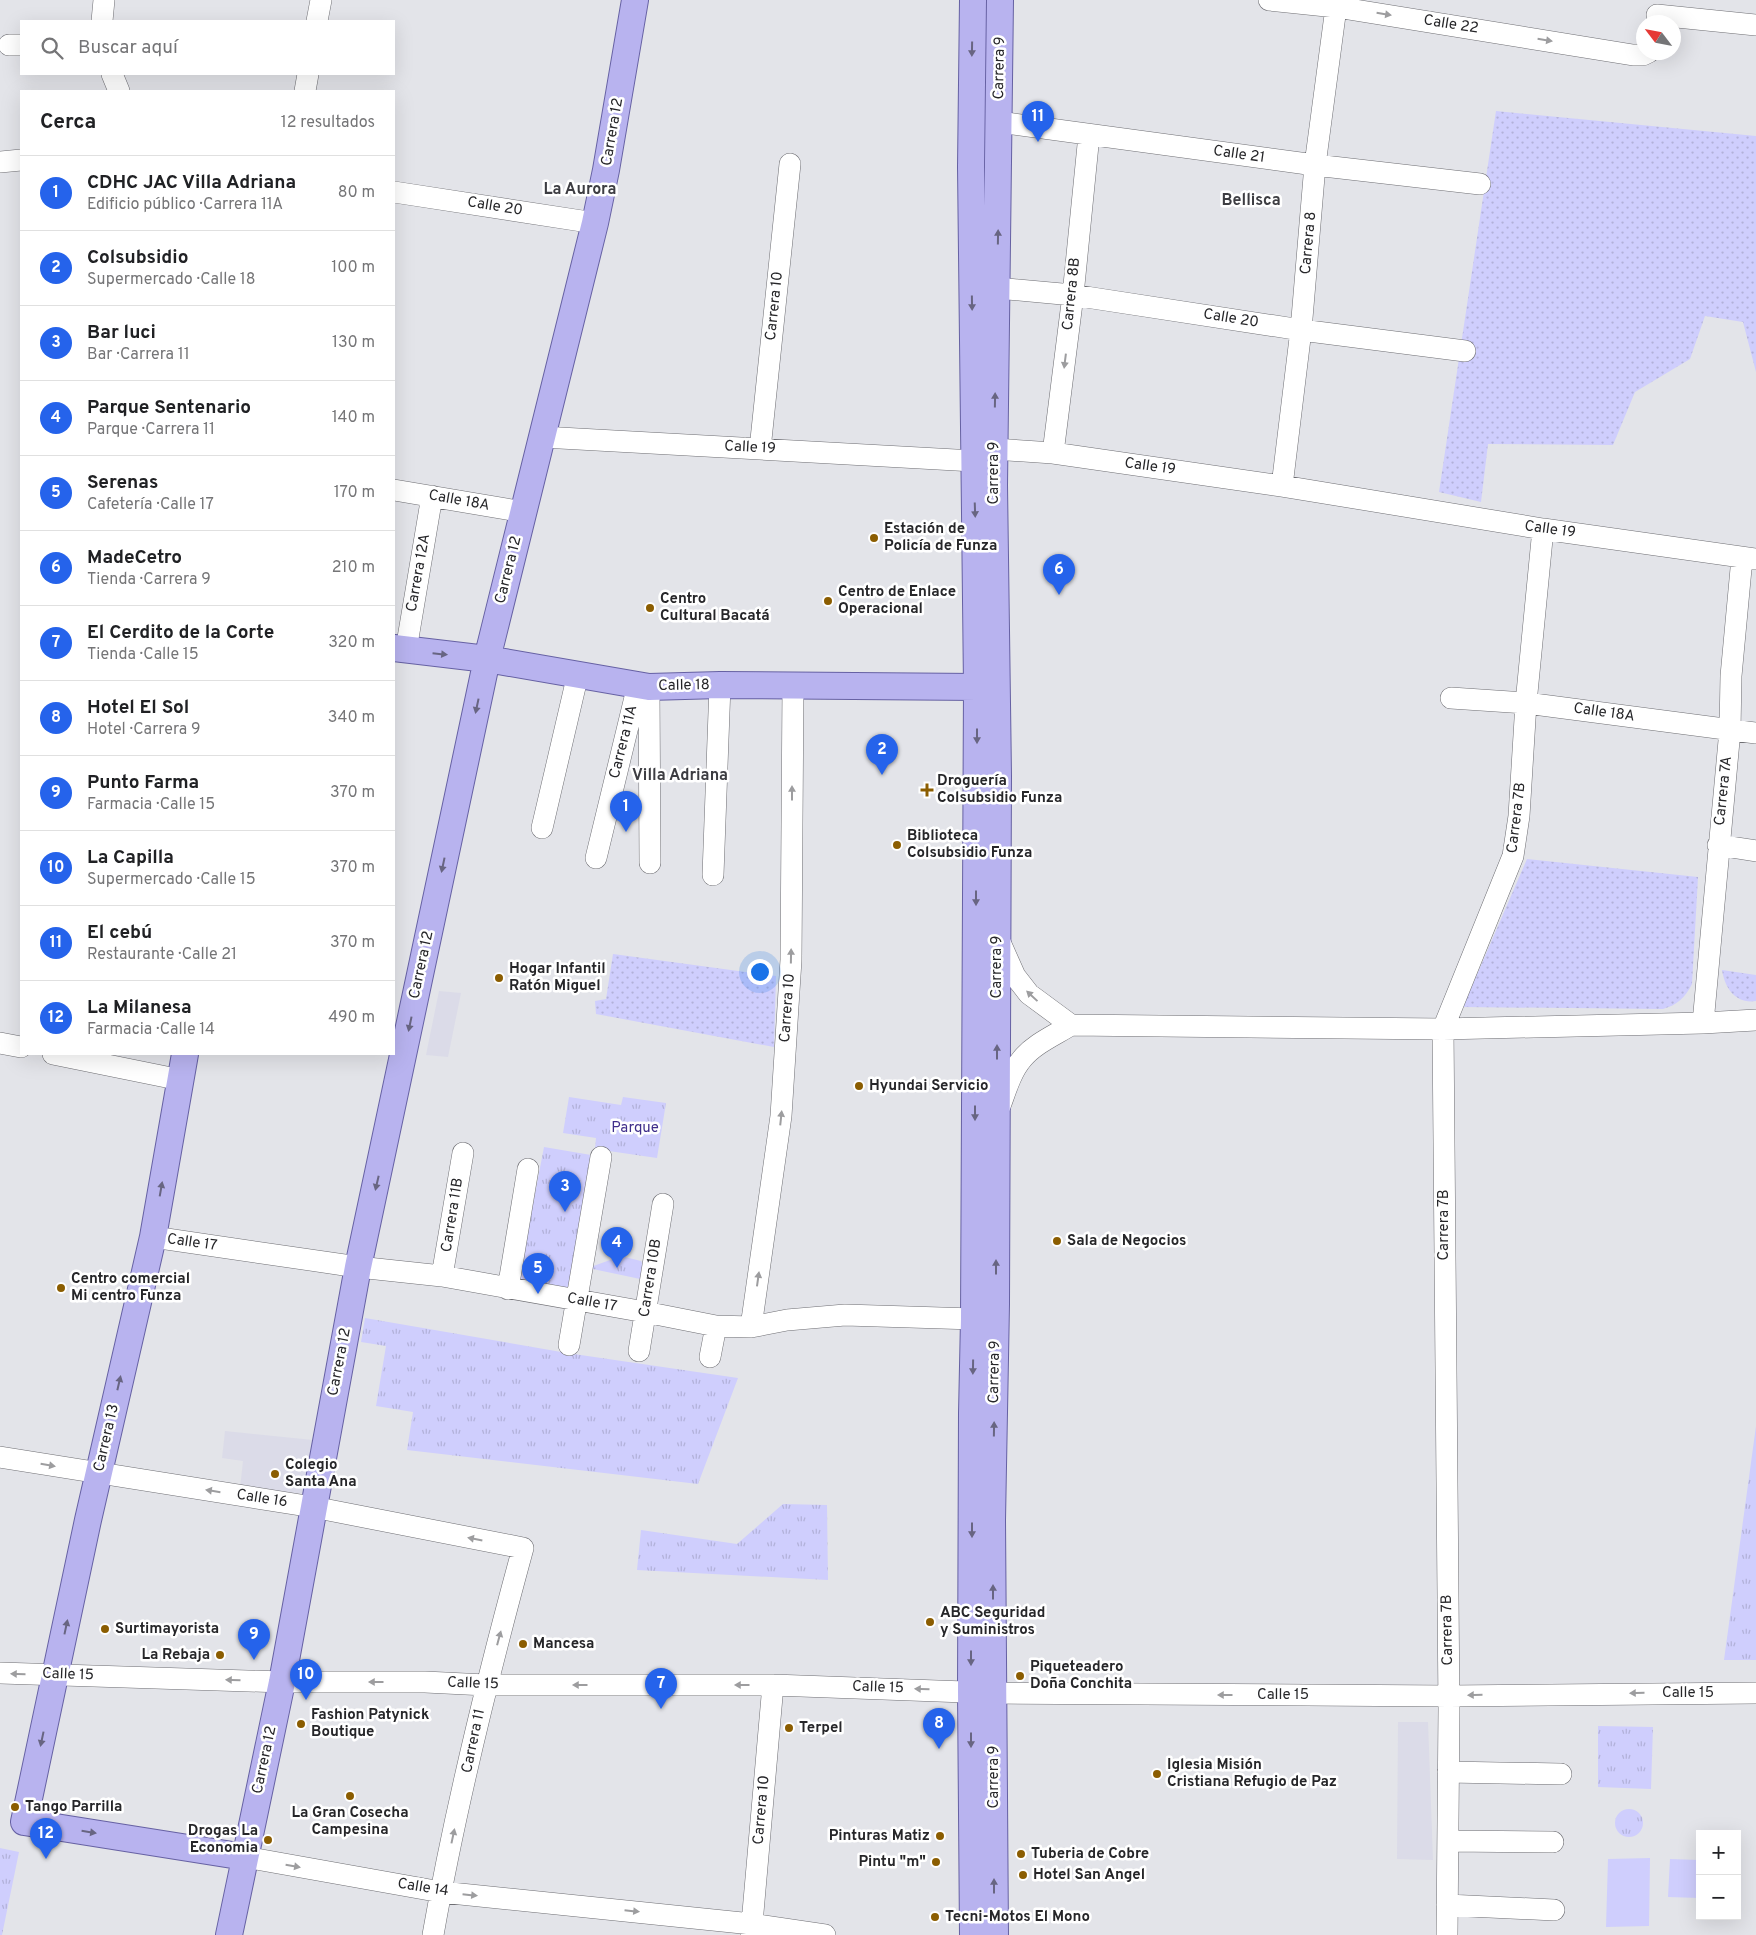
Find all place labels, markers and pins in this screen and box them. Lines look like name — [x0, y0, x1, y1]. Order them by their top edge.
pin: 11 — [1022, 101, 1054, 142]
place label: Estación de Policía de Funza — [884, 520, 997, 556]
marker: Estación de Policía de Funza — [868, 532, 880, 544]
pin: 6 — [1043, 554, 1075, 595]
place label: Centro de Enlace Operacional — [838, 583, 956, 619]
place label: Centro Cultural Bacatá — [660, 590, 770, 626]
marker: Centro de Enlace Operacional — [822, 595, 834, 607]
marker: Centro Cultural Bacatá — [644, 602, 656, 614]
pin: 2 — [866, 734, 898, 775]
place label: Droguería Colsubsidio Funza — [937, 772, 1062, 808]
marker: Droguería Colsubsidio Funza — [921, 784, 933, 796]
pin: 1 — [610, 791, 642, 832]
place label: Biblioteca Colsubsidio Funza — [907, 827, 1032, 863]
marker: Biblioteca Colsubsidio Funza — [891, 839, 903, 851]
place label: Hogar Infantil Ratón Miguel — [509, 960, 606, 996]
marker: Hogar Infantil Ratón Miguel — [493, 972, 505, 984]
place label: Hyundai Servicio — [869, 1077, 988, 1096]
marker: Hyundai Servicio — [853, 1080, 865, 1092]
pin: 3 — [549, 1171, 581, 1212]
pin: 4 — [601, 1227, 633, 1268]
place label: Sala de Negocios — [1067, 1232, 1186, 1251]
marker: Sala de Negocios — [1051, 1235, 1063, 1247]
pin: 5 — [522, 1253, 554, 1294]
place label: Centro comercial Mi centro Funza — [71, 1270, 190, 1306]
marker: Centro comercial Mi centro Funza — [55, 1282, 67, 1294]
place label: Colegio Santa Ana — [285, 1456, 357, 1492]
marker: Colegio Santa Ana — [269, 1468, 281, 1480]
place label: ABC Seguridad y Suministros — [940, 1604, 1045, 1640]
marker: ABC Seguridad y Suministros — [924, 1616, 936, 1628]
pin: 9 — [238, 1619, 270, 1660]
place label: Surtimayorista — [115, 1620, 219, 1639]
marker: Surtimayorista — [99, 1623, 111, 1635]
place label: Mancesa — [533, 1635, 594, 1654]
marker: Mancesa — [517, 1638, 529, 1650]
place label: La Rebaja — [142, 1646, 210, 1665]
marker: La Rebaja — [214, 1649, 226, 1661]
place label: Piqueteadero Doña Conchita — [1030, 1658, 1132, 1694]
pin: 10 — [290, 1659, 322, 1700]
pin: 7 — [645, 1668, 677, 1709]
marker: Piqueteadero Doña Conchita — [1014, 1670, 1026, 1682]
place label: Fashion Patynick Boutique — [311, 1706, 429, 1742]
pin: 8 — [923, 1708, 955, 1749]
marker: Fashion Patynick Boutique — [295, 1718, 307, 1730]
place label: Terpel — [799, 1719, 843, 1738]
marker: Terpel — [783, 1722, 795, 1734]
place label: Iglesia Misión Cristiana Refugio de Paz — [1167, 1756, 1337, 1792]
marker: Iglesia Misión Cristiana Refugio de Paz — [1151, 1768, 1163, 1780]
marker: La Gran Cosecha Campesina — [344, 1790, 356, 1802]
place label: Tango Parrilla — [25, 1798, 122, 1817]
marker: Tango Parrilla — [9, 1801, 21, 1813]
place label: La Gran Cosecha Campesina — [291, 1804, 409, 1840]
pin: 12 — [30, 1818, 62, 1859]
place label: Drogas La Economia — [188, 1822, 258, 1858]
place label: Pinturas Matiz — [829, 1827, 930, 1846]
marker: Pinturas Matiz — [934, 1830, 946, 1842]
marker: Drogas La Economia — [262, 1834, 274, 1846]
place label: Tuberia de Cobre — [1031, 1845, 1149, 1864]
marker: Tuberia de Cobre — [1015, 1848, 1027, 1860]
place label: Pintu "m" — [858, 1853, 926, 1872]
marker: Pintu "m" — [930, 1856, 942, 1868]
place label: Hotel San Angel — [1033, 1866, 1145, 1885]
marker: Hotel San Angel — [1017, 1869, 1029, 1881]
place label: Tecni-Motos El Mono — [945, 1908, 1090, 1927]
marker: Tecni-Motos El Mono — [929, 1911, 941, 1923]

